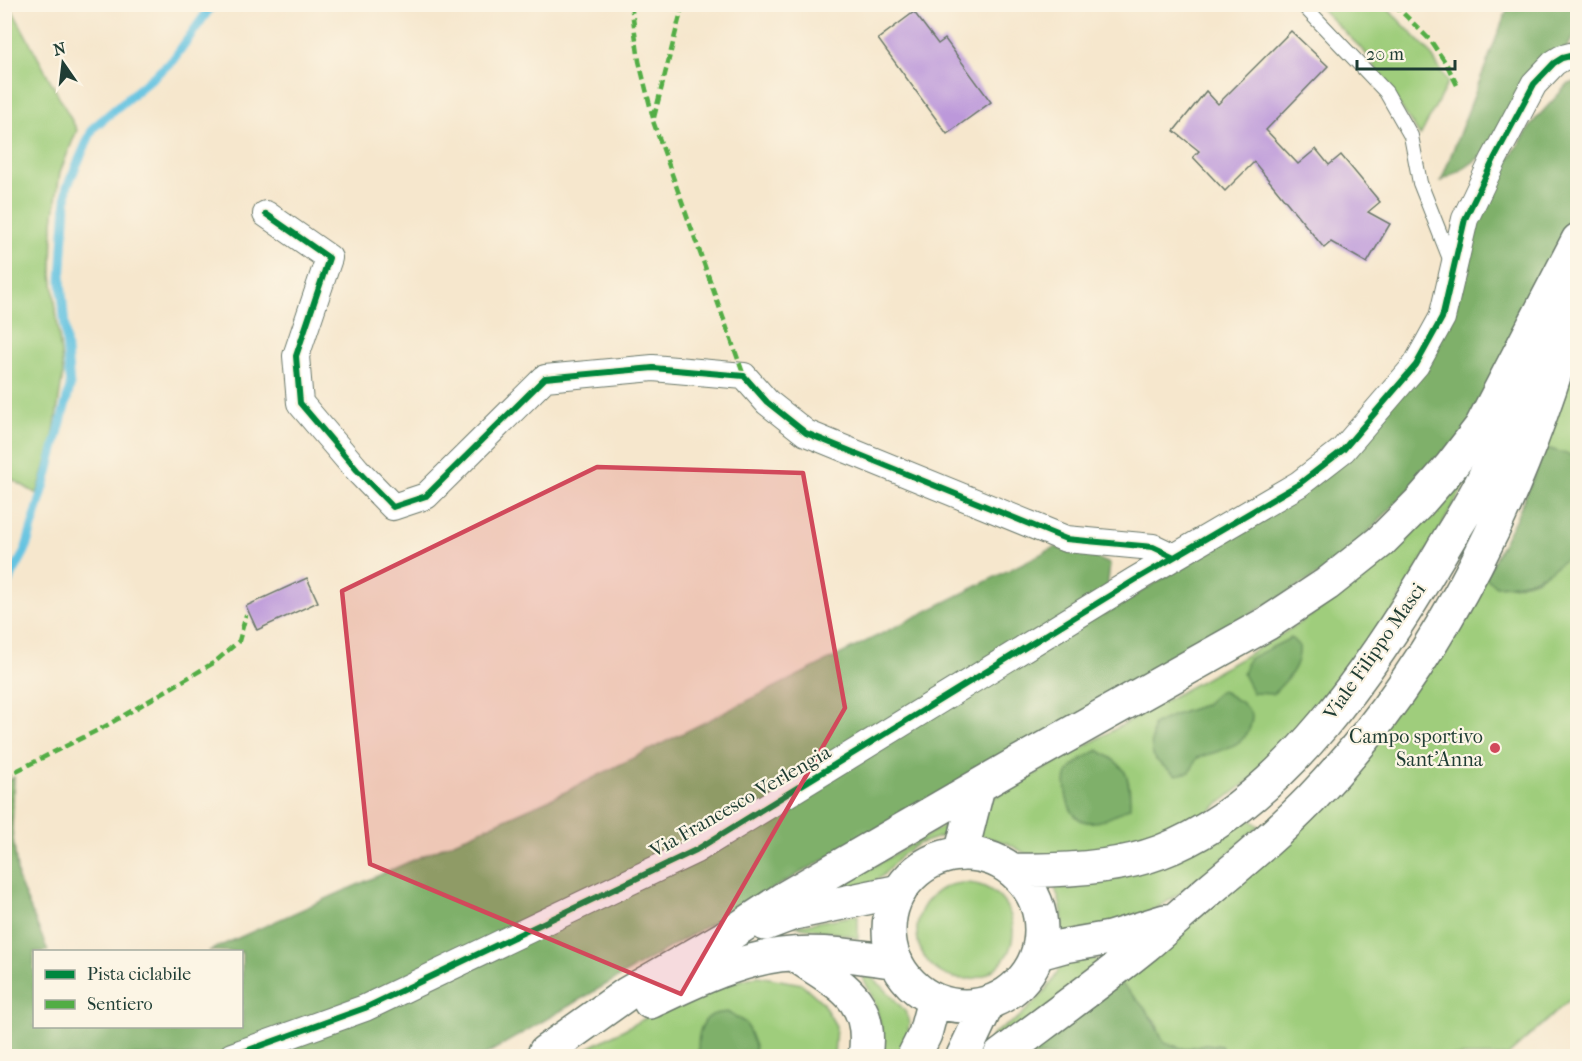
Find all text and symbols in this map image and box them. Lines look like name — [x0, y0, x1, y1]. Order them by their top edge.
north arrow — [33, 33, 93, 93]
scale bar — [1357, 33, 1454, 71]
text: N — [51, 38, 69, 60]
text: 20 m — [1366, 44, 1404, 65]
street label: Viale Filippo Masci — [1318, 578, 1430, 725]
place label: Campo sportivo Sant'Anna — [1349, 725, 1484, 771]
street label: Via Francesco Verlengia — [645, 740, 835, 863]
marker: Campo sportivo Sant'Anna — [1488, 741, 1502, 755]
legend — [33, 950, 243, 1028]
text: Pista ciclabile — [87, 964, 191, 985]
text: Sentiero — [87, 994, 153, 1015]

